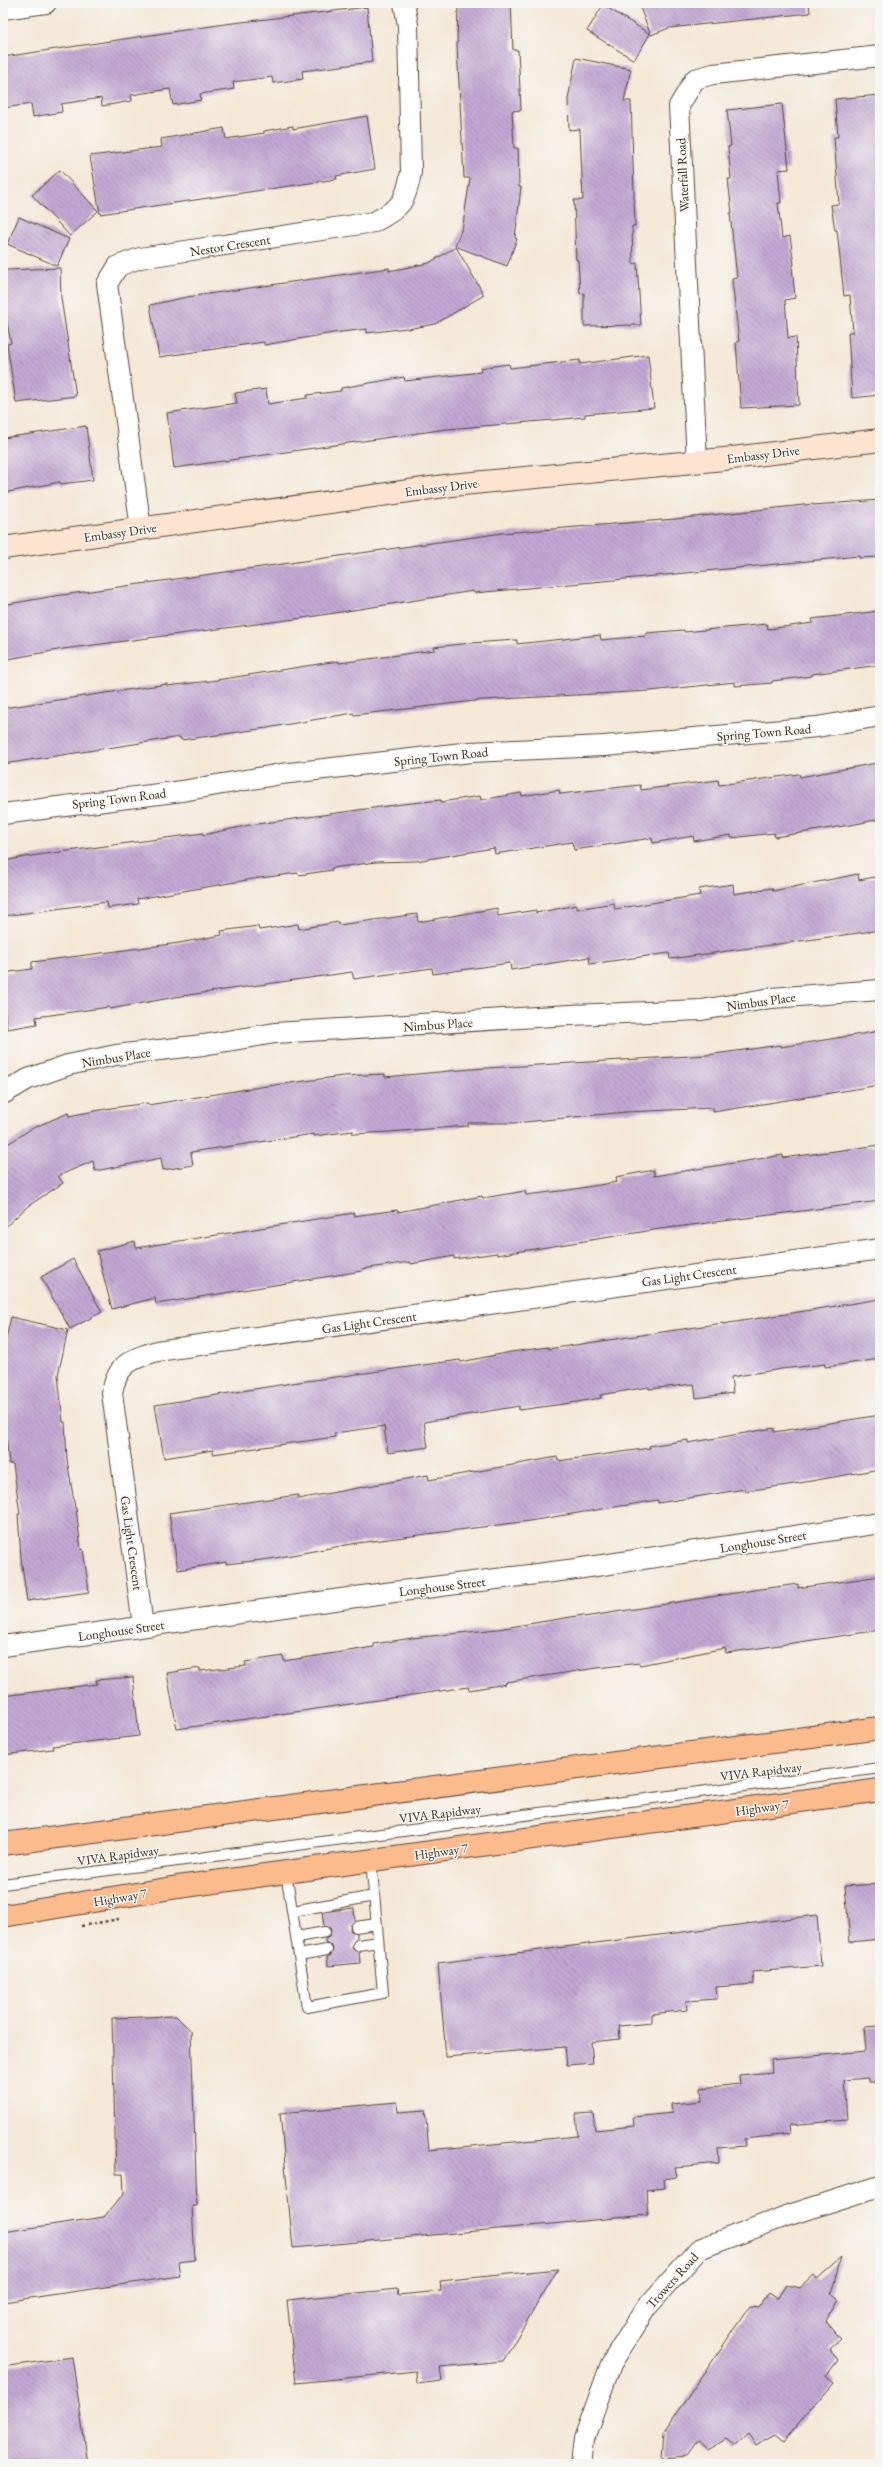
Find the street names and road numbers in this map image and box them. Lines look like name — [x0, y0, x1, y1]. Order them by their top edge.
street label: Waterfall Road — [672, 137, 693, 213]
street label: Nestor Crescent — [189, 231, 271, 260]
street label: Embassy Drive — [726, 442, 801, 467]
street label: Embassy Drive — [404, 475, 479, 500]
street label: Embassy Drive — [83, 519, 158, 546]
street label: Spring Town Road — [716, 720, 812, 745]
street label: Spring Town Road — [393, 743, 489, 770]
street label: Spring Town Road — [71, 784, 167, 813]
street label: Nimbus Place — [725, 988, 797, 1015]
street label: Nimbus Place — [403, 1014, 473, 1035]
street label: Nimbus Place — [80, 1044, 152, 1071]
street label: Gas Light Crescent — [641, 1260, 737, 1291]
street label: Gas Light Crescent — [321, 1307, 417, 1338]
street label: Gas Light Crescent — [116, 1495, 147, 1591]
street label: Longhouse Street — [719, 1526, 807, 1557]
street label: Longhouse Street — [398, 1573, 486, 1600]
street label: Longhouse Street — [77, 1616, 165, 1645]
street label: VIVA Rapidway — [719, 1758, 803, 1785]
street label: Highway 7 — [734, 1795, 791, 1820]
street label: VIVA Rapidway — [398, 1800, 482, 1827]
street label: Highway 7 — [413, 1839, 470, 1864]
street label: VIVA Rapidway — [76, 1841, 160, 1870]
street label: Highway 7 — [92, 1884, 149, 1911]
street label: Trowers Road — [643, 2248, 702, 2312]

